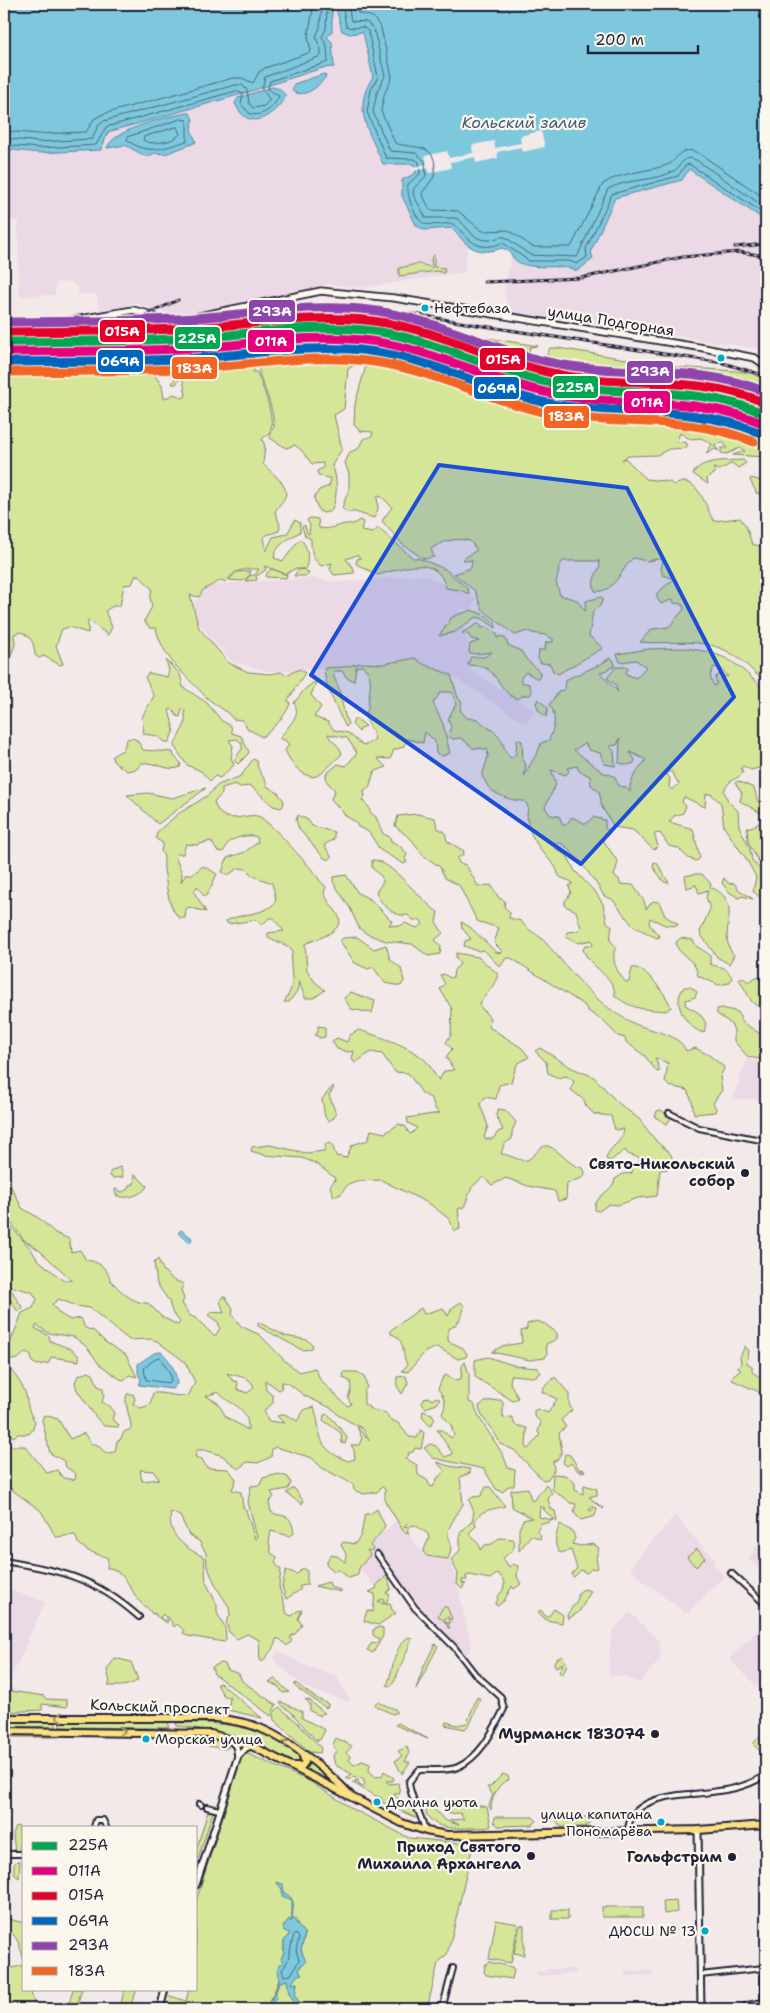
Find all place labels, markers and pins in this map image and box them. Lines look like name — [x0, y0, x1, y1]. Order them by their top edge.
place label: Нефтебаза — [434, 299, 510, 317]
marker: Нефтебаза — [420, 303, 430, 313]
unlabelled marker — [716, 353, 726, 363]
place label: Свято-Никольский собор — [589, 1154, 736, 1191]
marker: Свято-Никольский собор — [739, 1167, 751, 1179]
place label: Мурманск 183074 — [498, 1724, 645, 1744]
marker: Мурманск 183074 — [649, 1728, 661, 1740]
place label: Морская улица — [155, 1730, 263, 1748]
marker: Морская улица — [141, 1734, 151, 1744]
place label: Долина уюта — [386, 1793, 478, 1811]
marker: Долина уюта — [372, 1797, 382, 1807]
place label: улица капитана Пономарёва — [540, 1805, 652, 1840]
marker: улица капитана Пономарёва — [656, 1817, 666, 1827]
place label: Приход Святого Михаила Архангела — [357, 1837, 522, 1874]
place label: Гольфстрим — [627, 1847, 723, 1867]
marker: Приход Святого Михаила Архангела — [525, 1850, 537, 1862]
marker: Гольфстрим — [726, 1851, 738, 1863]
place label: ДЮСШ № 13 — [609, 1922, 696, 1940]
marker: ДЮСШ № 13 — [700, 1926, 710, 1936]

